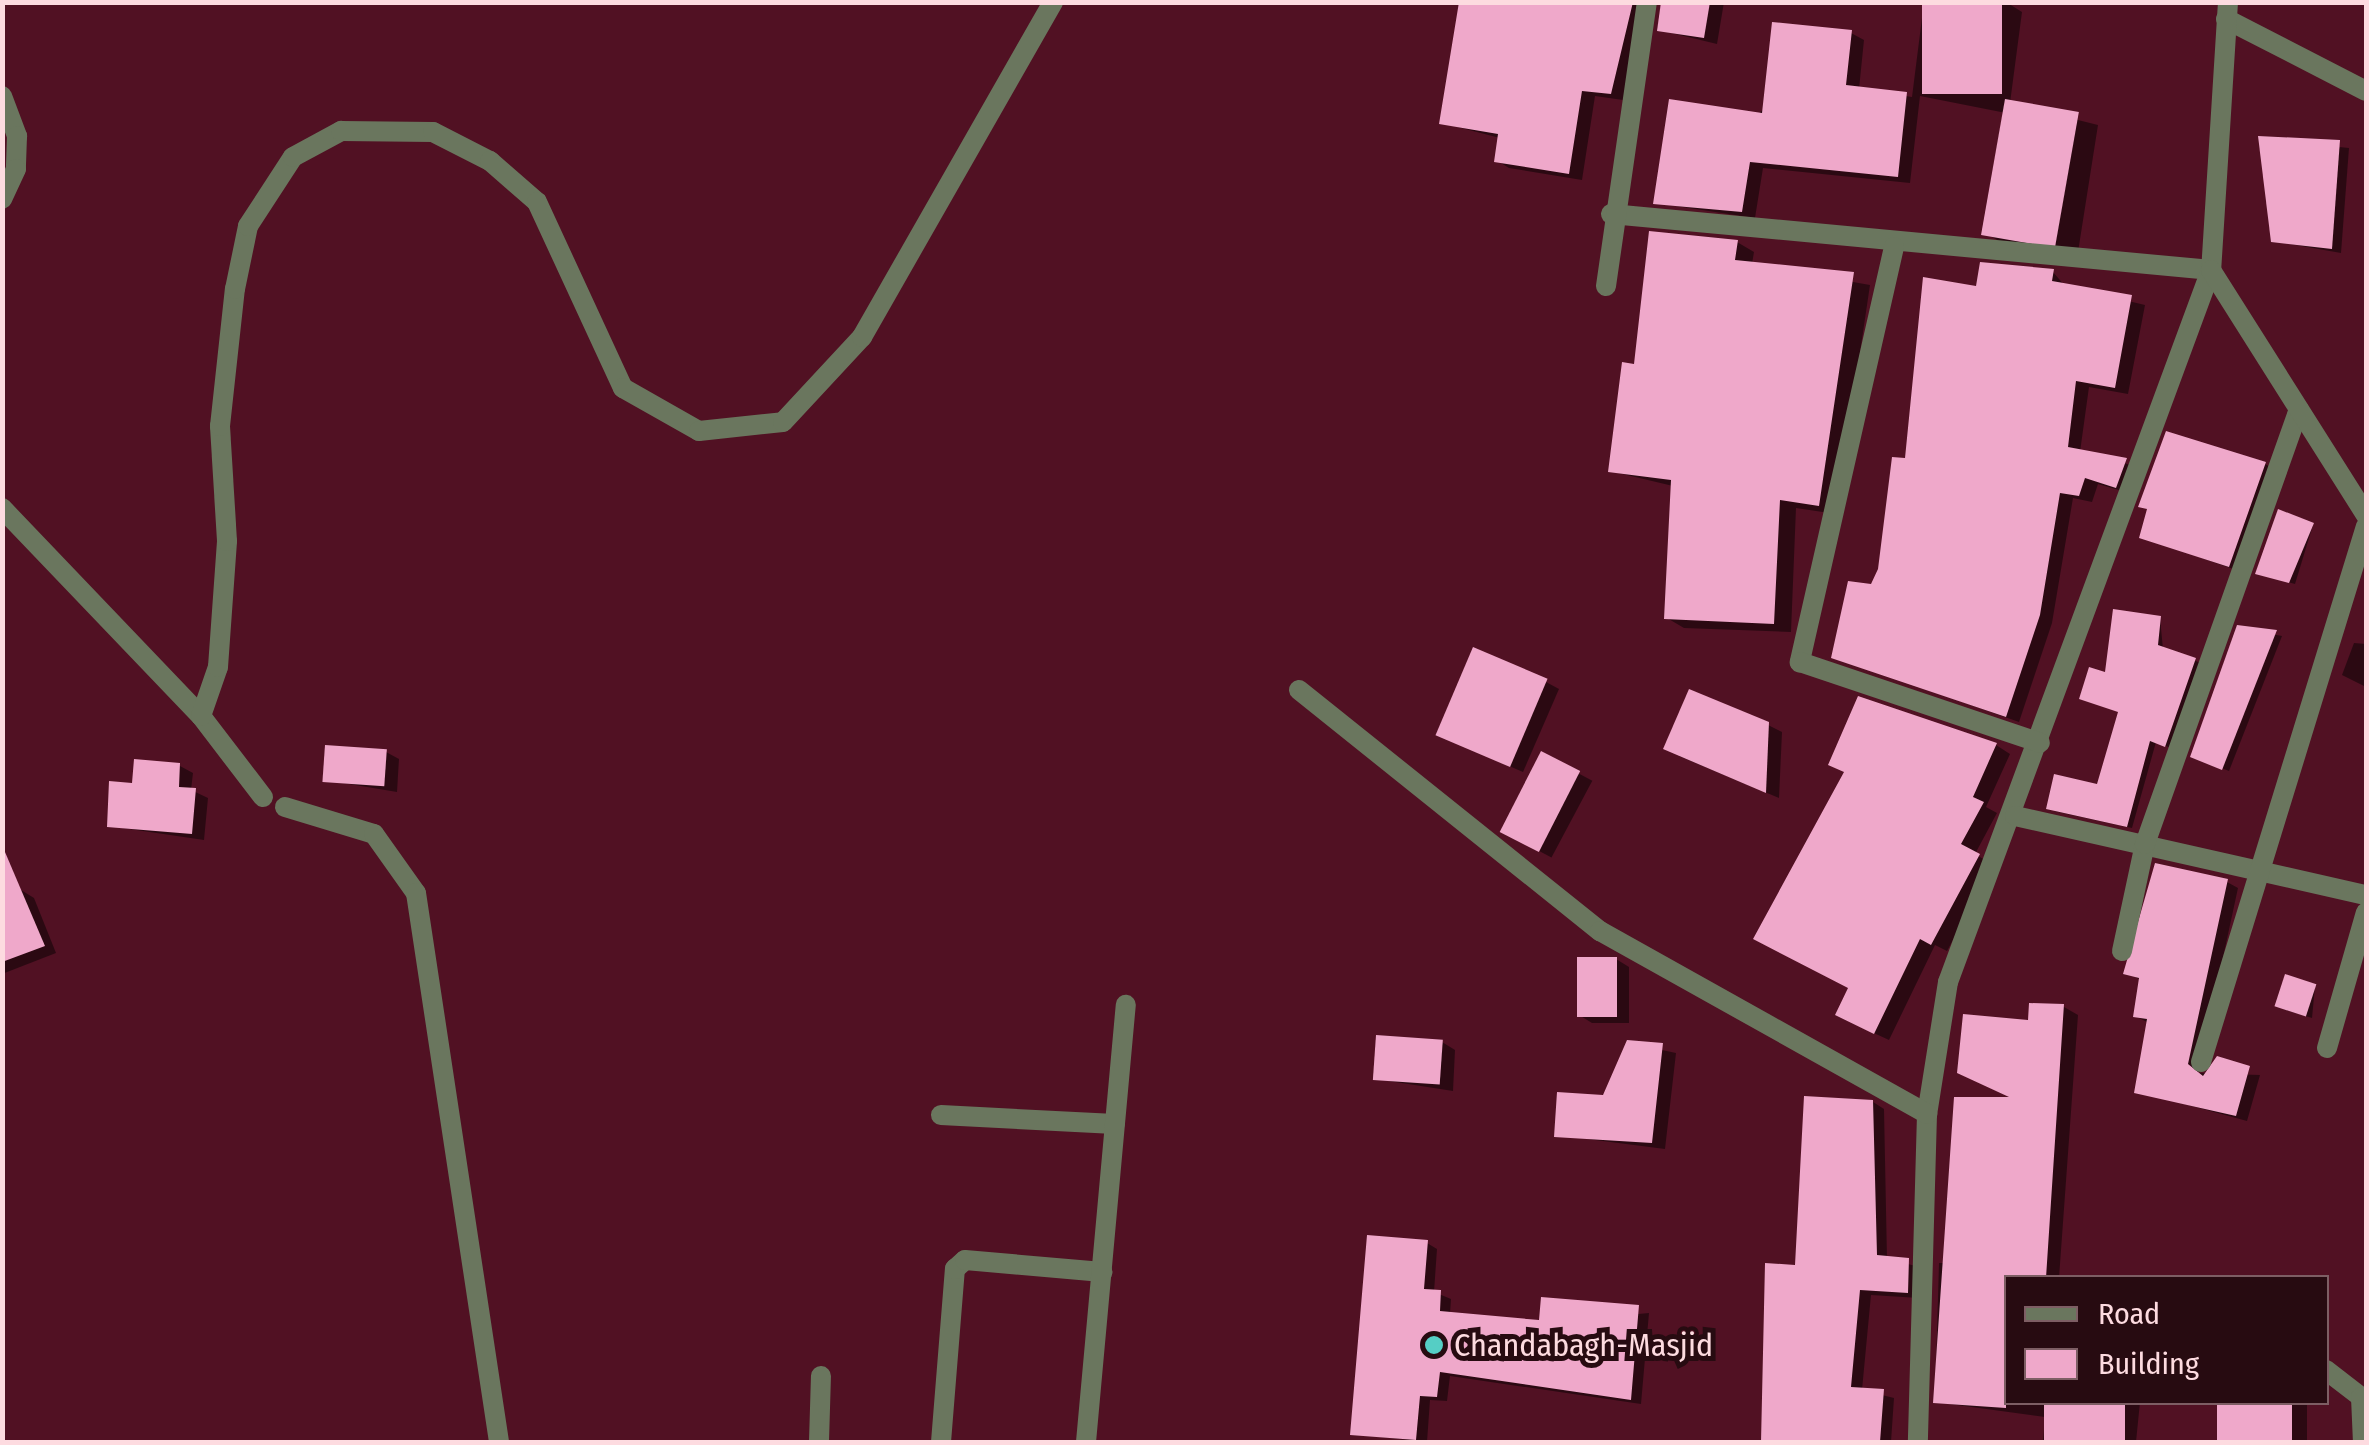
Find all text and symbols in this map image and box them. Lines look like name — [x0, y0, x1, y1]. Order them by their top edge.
legend — [2004, 1275, 2329, 1405]
text: Road — [2098, 1296, 2160, 1332]
place label: Chandabagh-Masjid — [1454, 1326, 1713, 1364]
marker: Chandabagh-Masjid — [1423, 1334, 1445, 1356]
text: Building — [2098, 1346, 2199, 1382]

